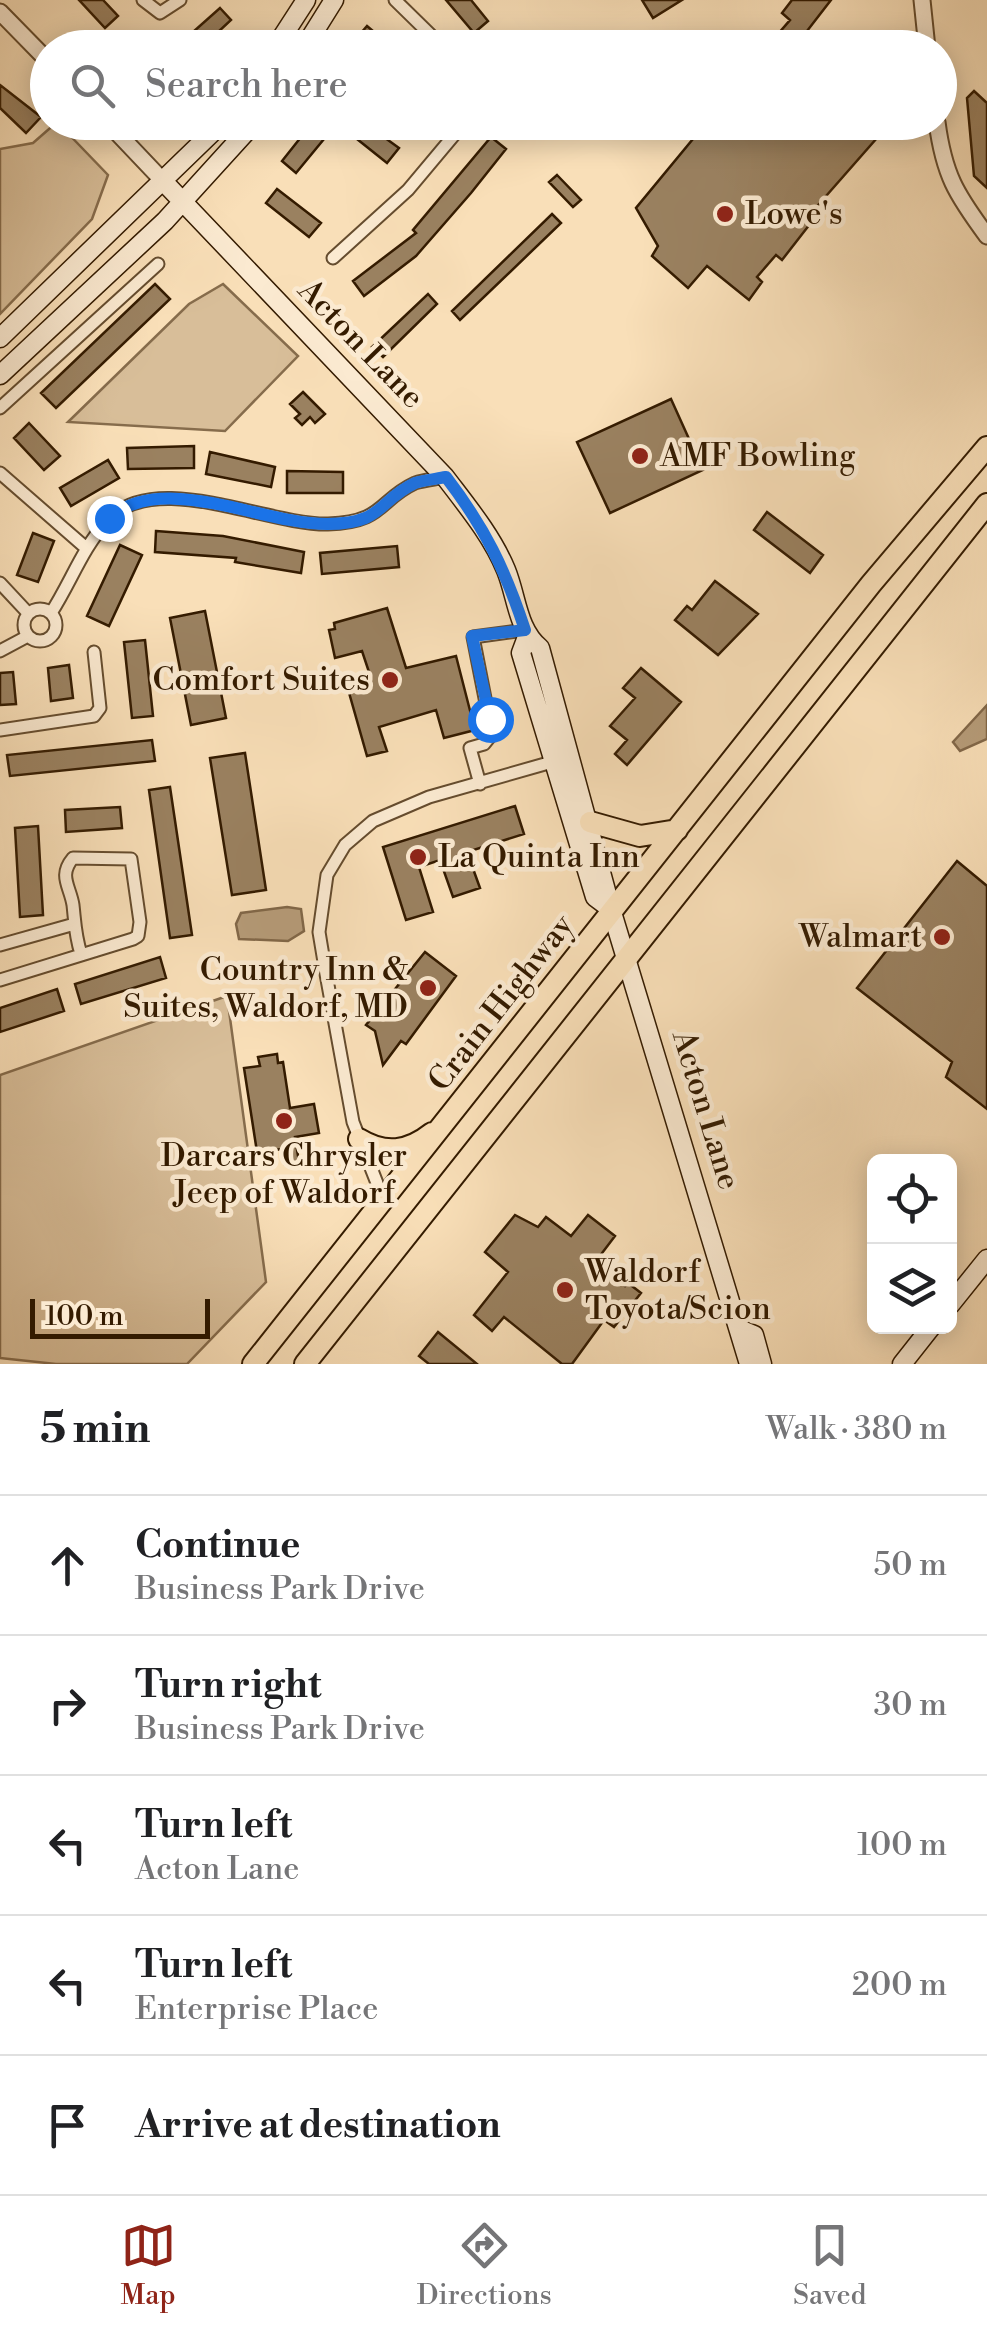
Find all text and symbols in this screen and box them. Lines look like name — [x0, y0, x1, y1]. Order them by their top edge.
search box — [30, 30, 957, 140]
icon: search — [65, 58, 120, 113]
text: Search here — [145, 62, 348, 109]
place label: Lowe's — [745, 194, 843, 234]
marker: Lowe's — [714, 203, 736, 225]
street label: Acton Lane — [289, 270, 432, 417]
place label: AMF Bowling — [659, 436, 856, 476]
marker: AMF Bowling — [629, 445, 651, 467]
route end — [87, 496, 133, 542]
place label: Comfort Suites — [152, 660, 370, 700]
marker: Comfort Suites — [379, 669, 401, 691]
route start — [468, 697, 514, 743]
place label: La Quinta Inn — [438, 837, 640, 877]
marker: La Quinta Inn — [407, 846, 429, 868]
street label: Crain Highway — [420, 906, 583, 1099]
place label: Walmart — [798, 917, 922, 957]
marker: Walmart — [931, 926, 953, 948]
place label: Country Inn & Suites, Waldorf, MD — [123, 950, 408, 1027]
marker: Country Inn & Suites, Waldorf, MD — [417, 977, 439, 999]
street label: Acton Lane — [663, 1025, 749, 1194]
marker: Darcars Chrysler Jeep of Waldorf — [273, 1110, 295, 1132]
place label: Darcars Chrysler Jeep of Waldorf — [161, 1136, 407, 1213]
map controls — [867, 1154, 957, 1334]
button: locate — [867, 1154, 957, 1244]
button: layers — [867, 1244, 957, 1334]
place label: Waldorf Toyota/Scion — [584, 1252, 771, 1329]
marker: Waldorf Toyota/Scion — [554, 1279, 576, 1301]
scale bar — [30, 1294, 210, 1338]
text: 100 m — [45, 1299, 124, 1334]
text: 5 min — [40, 1403, 150, 1456]
text: Walk · 380 m — [766, 1409, 947, 1449]
text: Continue — [135, 1522, 300, 1569]
icon: ahead — [40, 1538, 95, 1593]
text: 50 m — [874, 1545, 947, 1585]
text: Business Park Drive — [135, 1569, 425, 1609]
text: Turn right — [135, 1662, 321, 1709]
icon: right — [40, 1678, 95, 1733]
text: 30 m — [873, 1685, 947, 1725]
text: Business Park Drive — [135, 1709, 425, 1749]
text: Turn left — [135, 1802, 292, 1849]
icon: left — [40, 1818, 95, 1873]
text: 100 m — [857, 1825, 947, 1865]
text: Acton Lane — [135, 1849, 299, 1889]
text: Turn left — [135, 1942, 292, 1989]
icon: left — [40, 1958, 95, 2013]
text: 200 m — [852, 1965, 947, 2005]
text: Enterprise Place — [135, 1989, 378, 2029]
icon: arrive — [40, 2098, 95, 2153]
text: Arrive at destination — [135, 2102, 501, 2149]
tab: Map — [121, 2218, 176, 2313]
tab: Directions — [417, 2218, 552, 2313]
tab: Saved — [793, 2218, 866, 2313]

